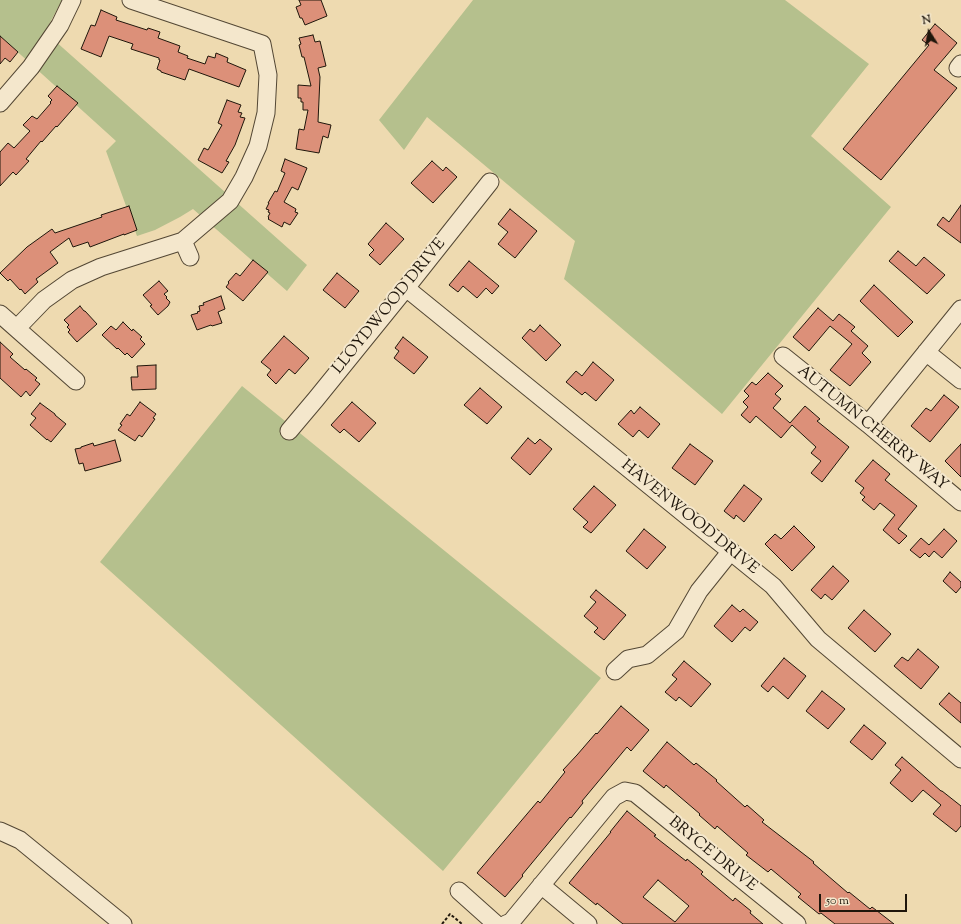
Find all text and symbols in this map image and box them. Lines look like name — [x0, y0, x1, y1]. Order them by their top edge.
north arrow — [909, 12, 949, 52]
text: N — [921, 12, 933, 29]
street label: LLOYDWOOD DRIVE — [329, 235, 451, 379]
street label: AUTUMN CHERRY WAY — [793, 362, 951, 496]
street label: HAVENWOOD DRIVE — [616, 457, 762, 579]
street label: BRYCE DRIVE — [664, 813, 760, 897]
scale bar — [821, 886, 909, 912]
text: 50 m — [826, 892, 849, 910]

